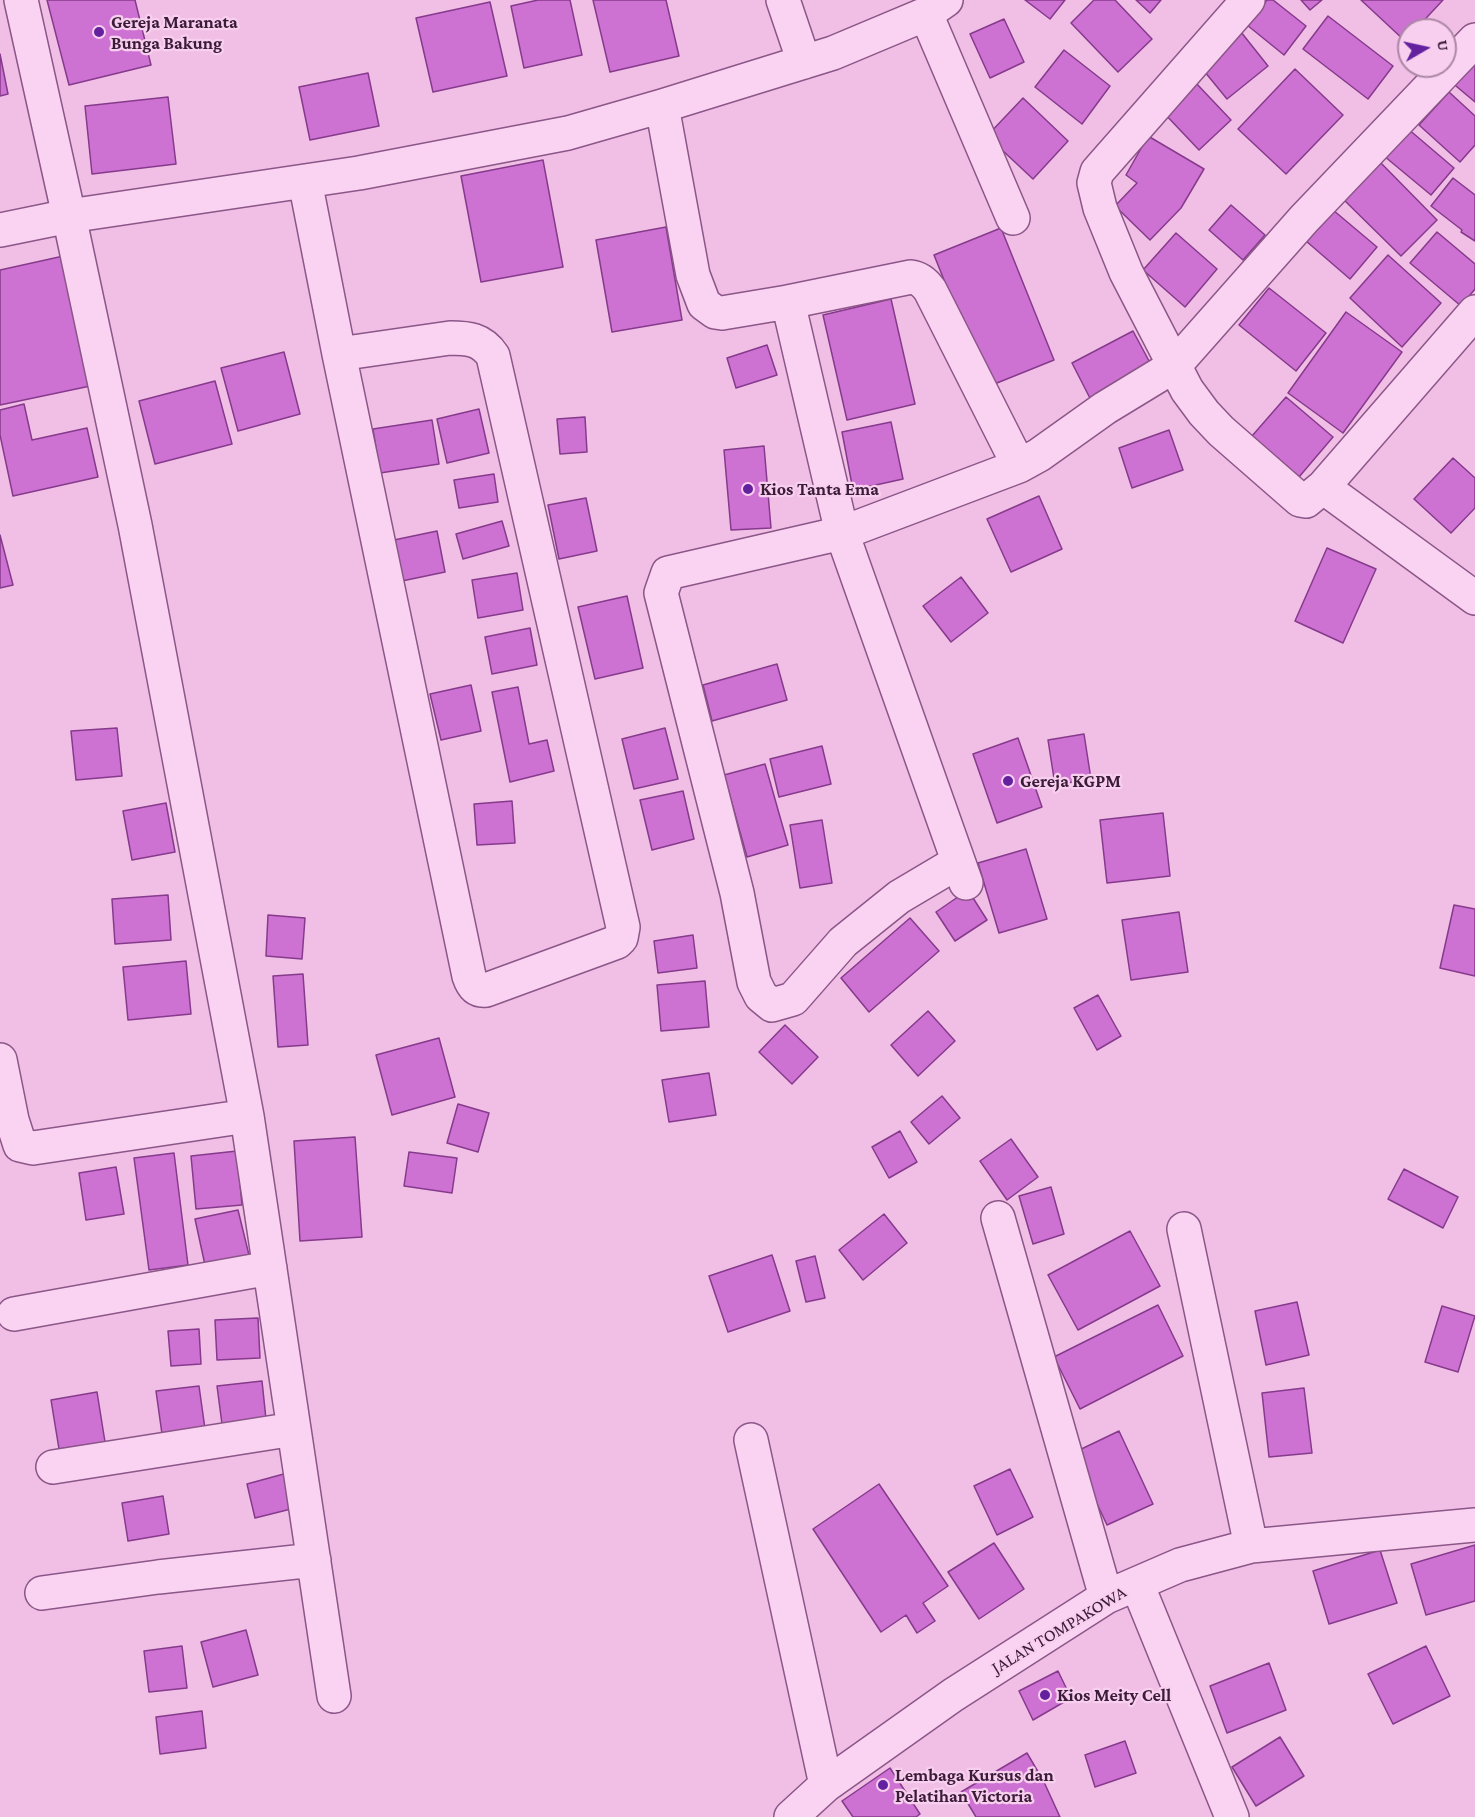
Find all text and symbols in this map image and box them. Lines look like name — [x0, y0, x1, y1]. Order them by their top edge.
place label: Gereja Maranata Bunga Bakung — [111, 11, 238, 54]
north arrow — [1397, 18, 1457, 78]
marker: Gereja Maranata Bunga Bakung — [92, 25, 106, 39]
text: U — [1434, 39, 1453, 52]
place label: Kios Tanta Ema — [760, 478, 879, 500]
marker: Kios Tanta Ema — [741, 482, 755, 496]
place label: Gereja KGPM — [1020, 770, 1121, 792]
marker: Gereja KGPM — [1001, 774, 1015, 788]
street label: JALAN TOMPAKOWA — [988, 1581, 1130, 1679]
place label: Kios Meity Cell — [1057, 1684, 1171, 1706]
marker: Kios Meity Cell — [1038, 1688, 1052, 1702]
place label: Lembaga Kursus dan Pelatihan Victoria — [895, 1764, 1054, 1806]
marker: Lembaga Kursus dan Pelatihan Victoria — [876, 1778, 890, 1792]

